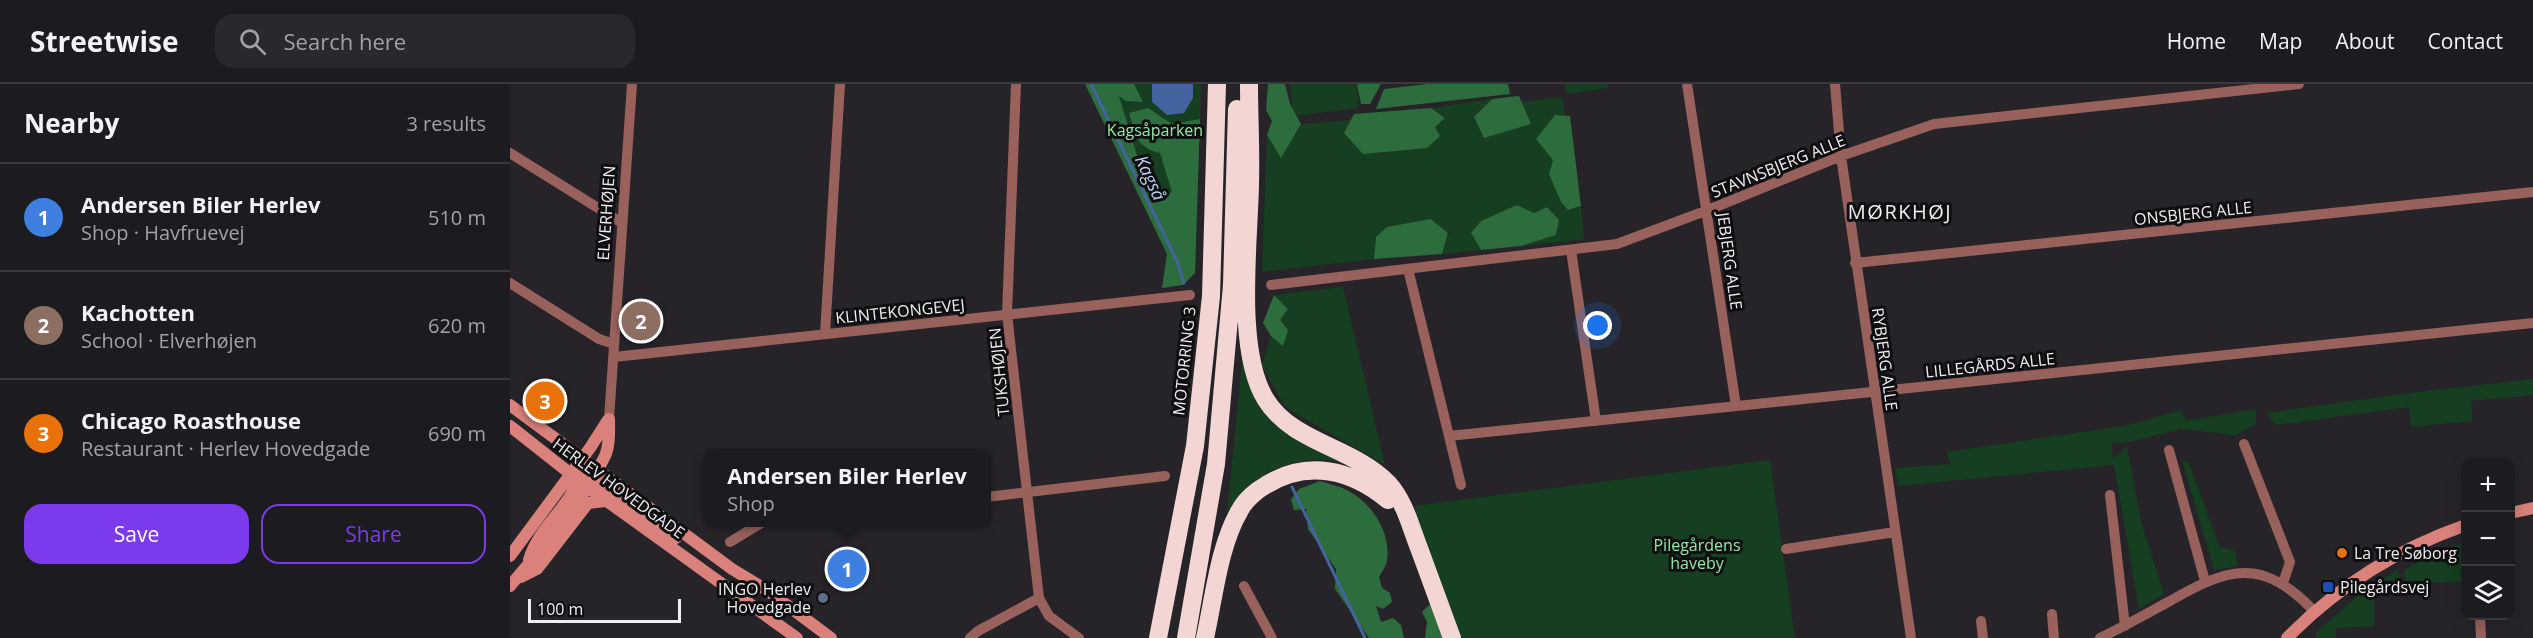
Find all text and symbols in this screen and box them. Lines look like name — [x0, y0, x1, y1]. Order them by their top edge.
search box — [215, 14, 635, 68]
text: Streetwise — [30, 22, 179, 60]
icon: search — [236, 25, 269, 58]
text: Search here — [284, 26, 406, 56]
text: Home — [2167, 27, 2226, 55]
text: Map — [2259, 27, 2302, 55]
text: About — [2335, 27, 2395, 55]
text: Contact — [2428, 27, 2503, 55]
text: Nearby — [24, 105, 119, 141]
text: 3 results — [406, 110, 486, 137]
park label: Kagsåparken — [1107, 119, 1203, 141]
street label: STAVNSBJERG ALLE — [1708, 129, 1848, 203]
water label: Kagså — [1130, 151, 1172, 204]
street label: ELVERHØJEN — [592, 165, 620, 261]
text: Andersen Biler Herlev — [81, 189, 321, 219]
street label: ONSBJERG ALLE — [2133, 196, 2253, 230]
district label: MØRKHØJ — [1848, 198, 1952, 225]
text: 1 — [38, 204, 49, 231]
text: 510 m — [428, 204, 486, 231]
street label: JEBJERG ALLE — [1712, 209, 1748, 311]
text: Shop · Havfruevej — [81, 219, 245, 246]
street label: KLINTEKONGEVEJ — [834, 293, 966, 329]
text: Kachotten — [81, 297, 195, 327]
pin: 2 — [622, 298, 660, 344]
street label: MOTORRING 3 — [1167, 306, 1201, 416]
street label: RYBJERG ALLE — [1867, 306, 1903, 412]
your location — [1583, 311, 1612, 340]
text: 2 — [38, 312, 49, 339]
text: 620 m — [428, 312, 486, 339]
text: School · Elverhøjen — [81, 327, 257, 354]
street label: TUKSHØJEN — [983, 327, 1015, 417]
street label: LILLEGÅRDS ALLE — [1924, 347, 2056, 383]
pin: 3 — [525, 378, 564, 424]
text: Chicago Roasthouse — [81, 405, 301, 435]
text: 3 — [38, 420, 49, 447]
text: 690 m — [428, 420, 486, 447]
street label: HERLEV HOVEDGADE — [549, 433, 689, 543]
text: Restaurant · Herlev Hovedgade — [81, 435, 370, 462]
popup — [703, 449, 991, 527]
map controls — [2461, 458, 2515, 620]
button: + — [2461, 458, 2515, 512]
text: Andersen Biler Herlev — [727, 460, 967, 490]
text: Shop — [727, 490, 775, 517]
button: Save — [24, 504, 249, 564]
button: Share — [261, 504, 486, 564]
button: − — [2461, 512, 2515, 566]
park label: Pilegårdens haveby — [1653, 534, 1741, 574]
place label: La Tre Søborg — [2354, 542, 2457, 564]
pin: 1 — [828, 546, 866, 592]
marker: La Tre Søborg — [2335, 546, 2349, 560]
button: layers — [2461, 566, 2515, 620]
place label: Pilegårdsvej — [2340, 576, 2429, 598]
place label: INGO Herlev Hovedgade — [718, 578, 811, 618]
marker: Pilegårdsvej — [2321, 580, 2335, 594]
marker: INGO Herlev Hovedgade — [816, 591, 830, 605]
scale bar — [528, 596, 681, 624]
text: 100 m — [537, 598, 583, 620]

